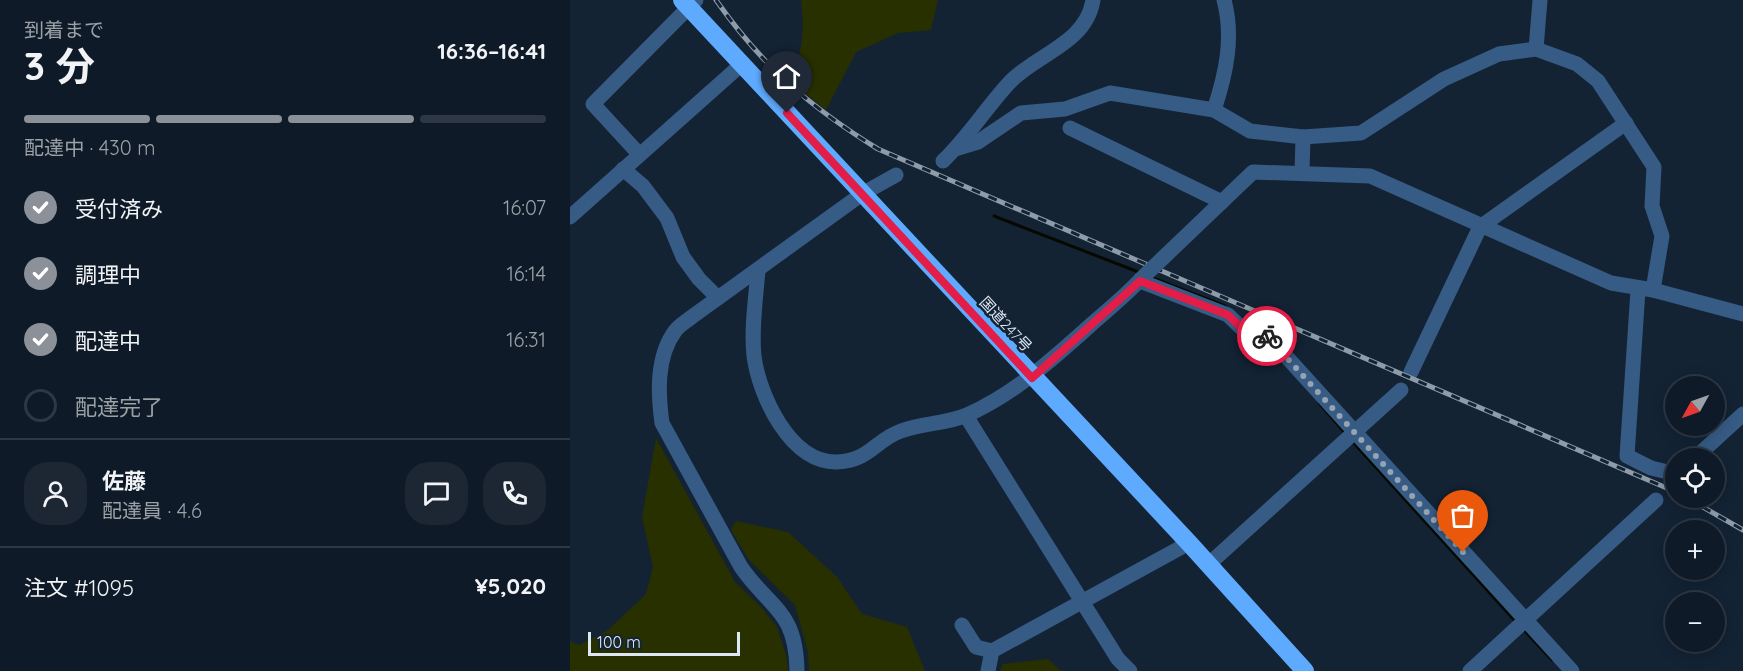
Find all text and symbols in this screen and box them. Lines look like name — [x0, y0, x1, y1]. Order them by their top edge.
text: 到着まで — [24, 17, 104, 42]
text: 16:36–16:41 — [437, 37, 546, 65]
text: 3 分 — [24, 41, 95, 90]
pin — [761, 51, 812, 113]
icon: home — [770, 60, 803, 93]
text: 配達中 · 430 m — [24, 135, 155, 160]
icon: check — [24, 191, 57, 224]
text: 受付済み — [75, 195, 163, 223]
text: 16:07 — [503, 195, 546, 220]
icon: check — [24, 257, 57, 290]
text: 調理中 — [75, 261, 141, 289]
text: 16:14 — [506, 261, 546, 286]
street label: 国道247号 — [976, 293, 1036, 355]
courier — [1237, 306, 1297, 366]
icon: bike — [1251, 320, 1284, 353]
icon: check — [24, 323, 57, 356]
text: 配達中 — [75, 327, 141, 355]
text: 16:31 — [506, 327, 546, 352]
north arrow — [1665, 376, 1725, 436]
map controls — [1665, 376, 1725, 652]
text: 配達完了 — [75, 393, 163, 421]
button: locate — [1665, 448, 1725, 508]
button: person — [24, 462, 87, 525]
button: chat — [405, 462, 468, 525]
button: phone — [483, 462, 546, 525]
text: 佐藤 — [102, 467, 146, 495]
pin — [1437, 490, 1488, 552]
text: 配達員 · 4.6 — [102, 498, 202, 523]
icon: bag — [1446, 499, 1479, 532]
button: + — [1665, 520, 1725, 580]
text: ¥5,020 — [475, 572, 546, 600]
text: 注文 #1095 — [24, 574, 134, 602]
button: − — [1665, 592, 1725, 652]
scale bar — [588, 629, 740, 656]
text: 100 m — [597, 632, 641, 652]

